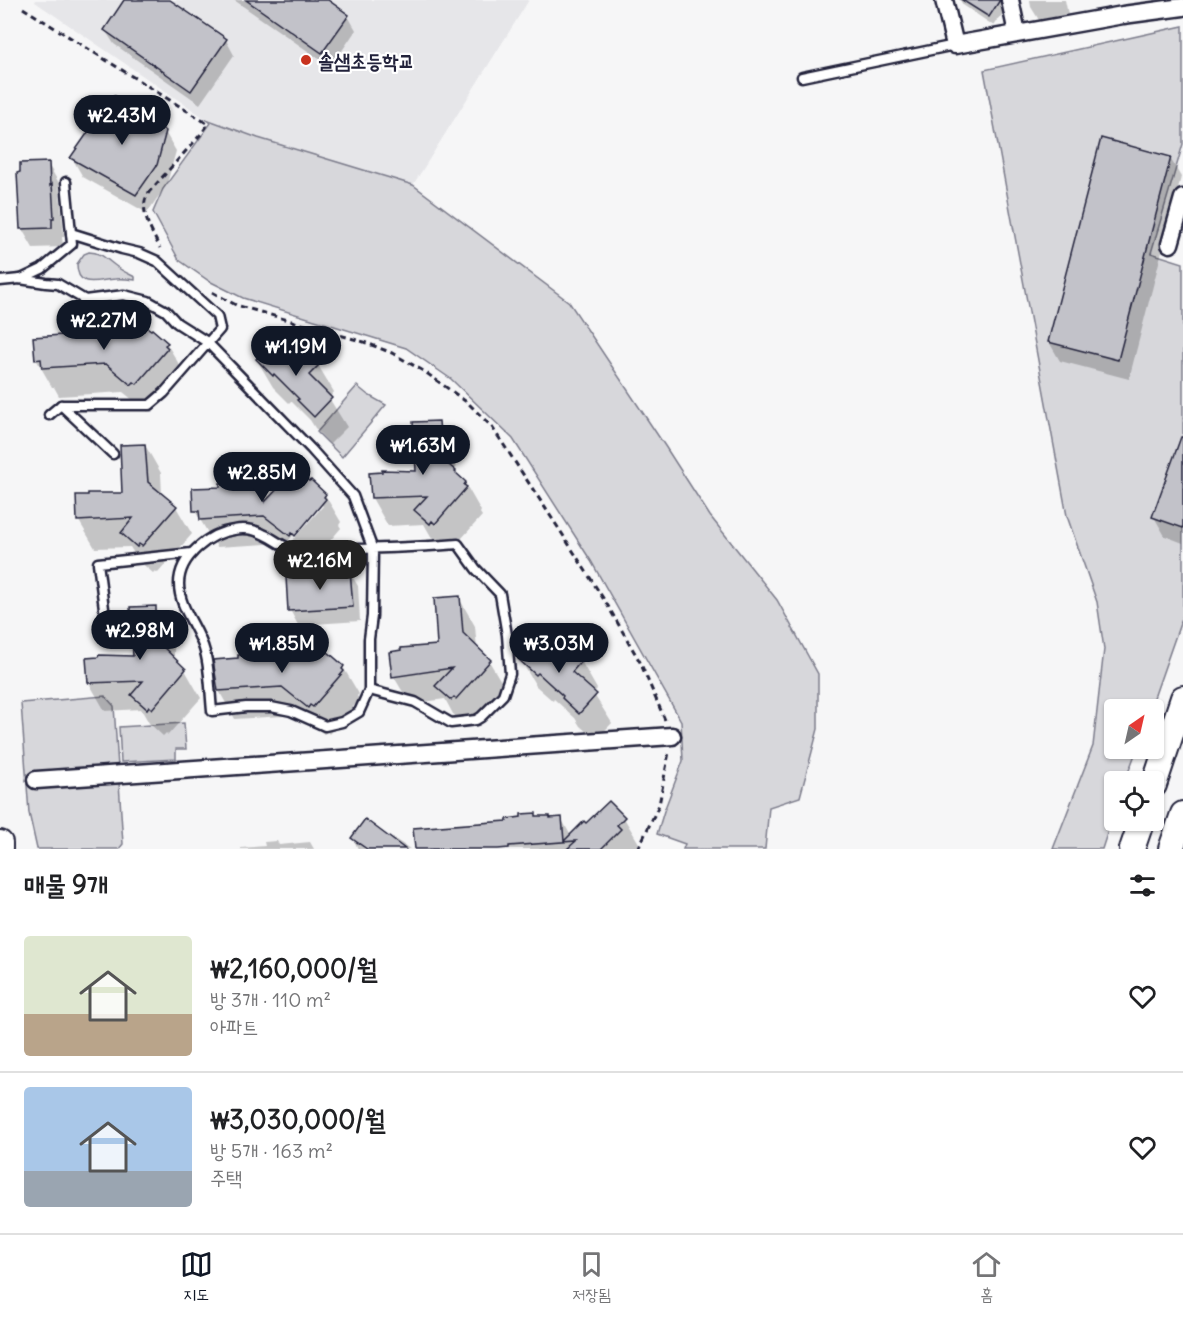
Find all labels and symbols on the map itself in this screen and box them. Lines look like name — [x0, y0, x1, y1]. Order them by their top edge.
place label: 솔샘초등학교 — [318, 48, 415, 73]
marker: 솔샘초등학교 — [299, 53, 313, 67]
pin: ₩2.43M — [73, 95, 171, 146]
pin: ₩2.27M — [55, 300, 153, 351]
pin: ₩1.19M — [247, 326, 345, 377]
pin: ₩1.63M — [374, 425, 472, 476]
pin: ₩2.85M — [213, 452, 311, 503]
pin: ₩2.16M — [271, 540, 369, 591]
pin: ₩2.98M — [91, 610, 189, 661]
pin: ₩1.85M — [233, 623, 331, 674]
pin: ₩3.03M — [510, 623, 608, 674]
north arrow — [1104, 699, 1164, 759]

